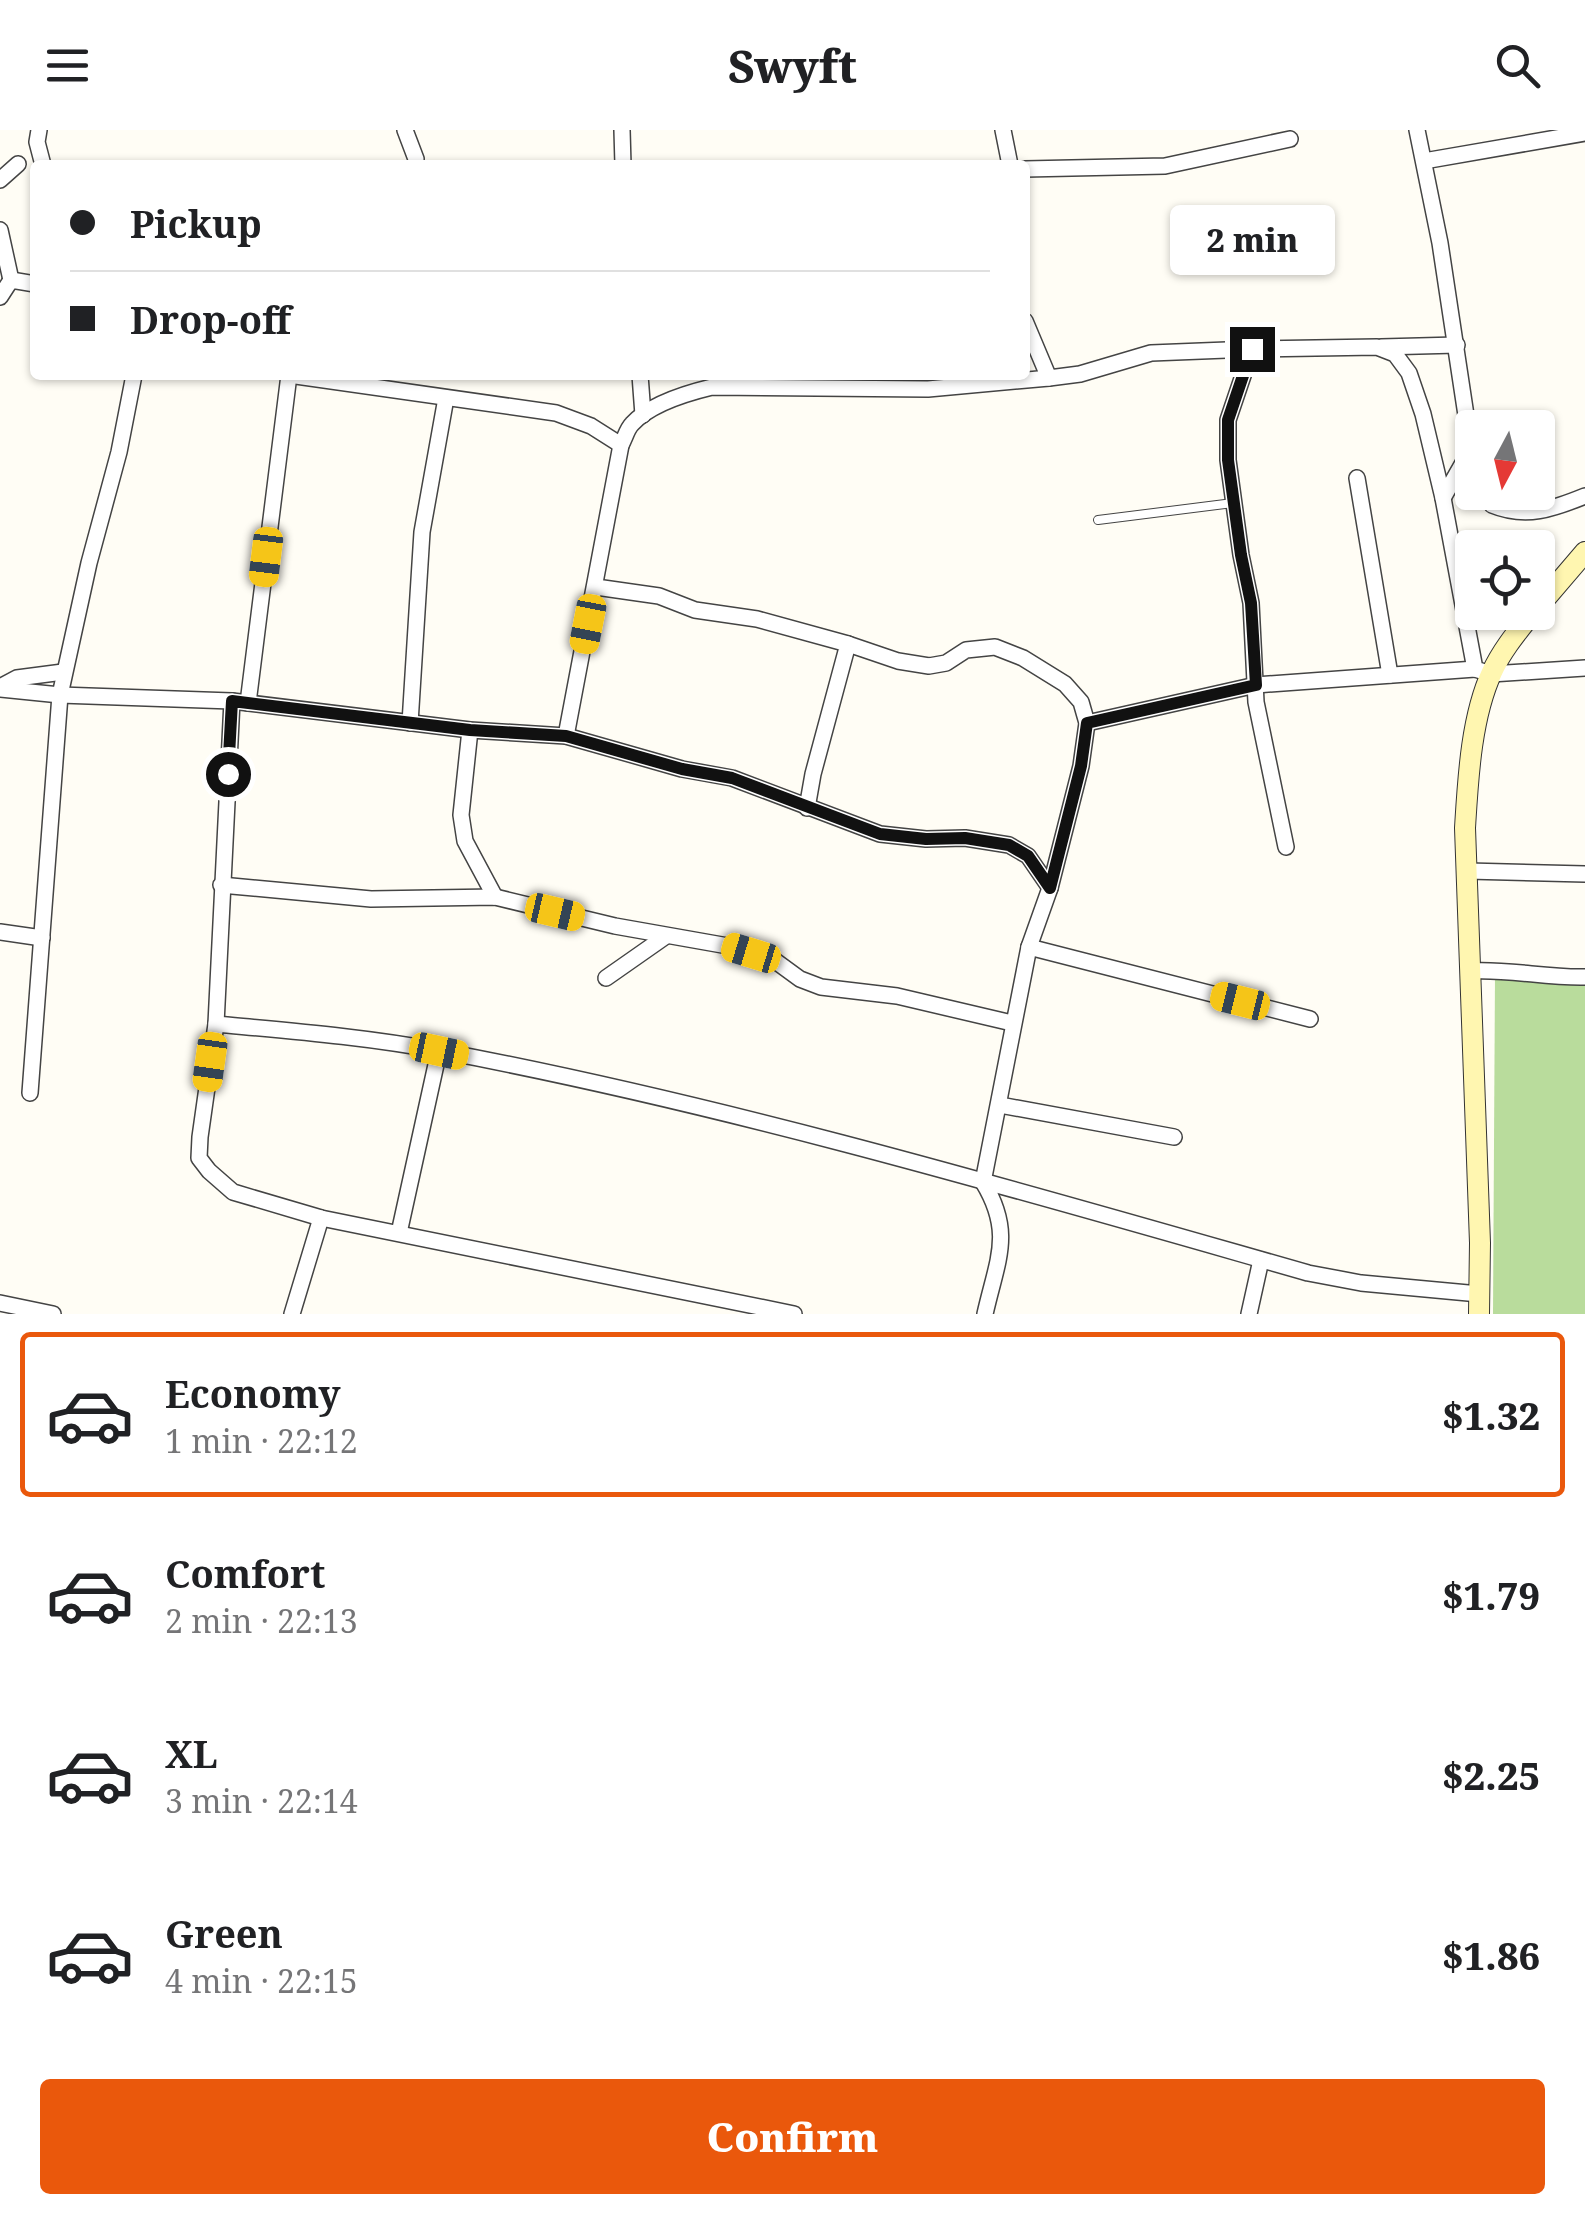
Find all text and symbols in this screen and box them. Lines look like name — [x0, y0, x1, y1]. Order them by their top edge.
text: Swyft — [728, 35, 857, 96]
icon: menu — [40, 38, 95, 93]
icon: search — [1490, 38, 1545, 93]
text: Pickup — [130, 197, 262, 249]
callout: 2 min — [1170, 204, 1334, 274]
text: 2 min — [1207, 218, 1298, 261]
text: Drop-off — [130, 293, 291, 345]
route end — [1230, 327, 1275, 372]
north arrow — [1455, 410, 1555, 510]
map controls — [1455, 410, 1555, 630]
car — [247, 525, 285, 589]
button: locate — [1455, 530, 1555, 630]
car — [568, 592, 608, 656]
route start — [206, 752, 251, 797]
car — [522, 891, 588, 933]
car — [718, 930, 784, 976]
car — [1207, 979, 1273, 1023]
car — [191, 1030, 229, 1094]
car — [407, 1030, 471, 1072]
text: Economy — [165, 1367, 341, 1419]
icon: car — [45, 1370, 135, 1460]
text: $1.32 — [1442, 1389, 1540, 1441]
text: 1 min · 22:12 — [165, 1419, 358, 1462]
text: Comfort — [165, 1547, 325, 1599]
icon: car — [45, 1550, 135, 1640]
text: $1.79 — [1442, 1569, 1540, 1621]
text: 2 min · 22:13 — [165, 1599, 358, 1642]
text: XL — [165, 1727, 218, 1779]
icon: car — [45, 1730, 135, 1820]
text: $2.25 — [1442, 1749, 1540, 1801]
text: 3 min · 22:14 — [165, 1779, 358, 1822]
text: Green — [165, 1907, 283, 1959]
icon: car — [45, 1910, 135, 2000]
text: $1.86 — [1442, 1929, 1540, 1981]
text: 4 min · 22:15 — [165, 1959, 358, 2002]
button: Confirm — [40, 2079, 1545, 2194]

